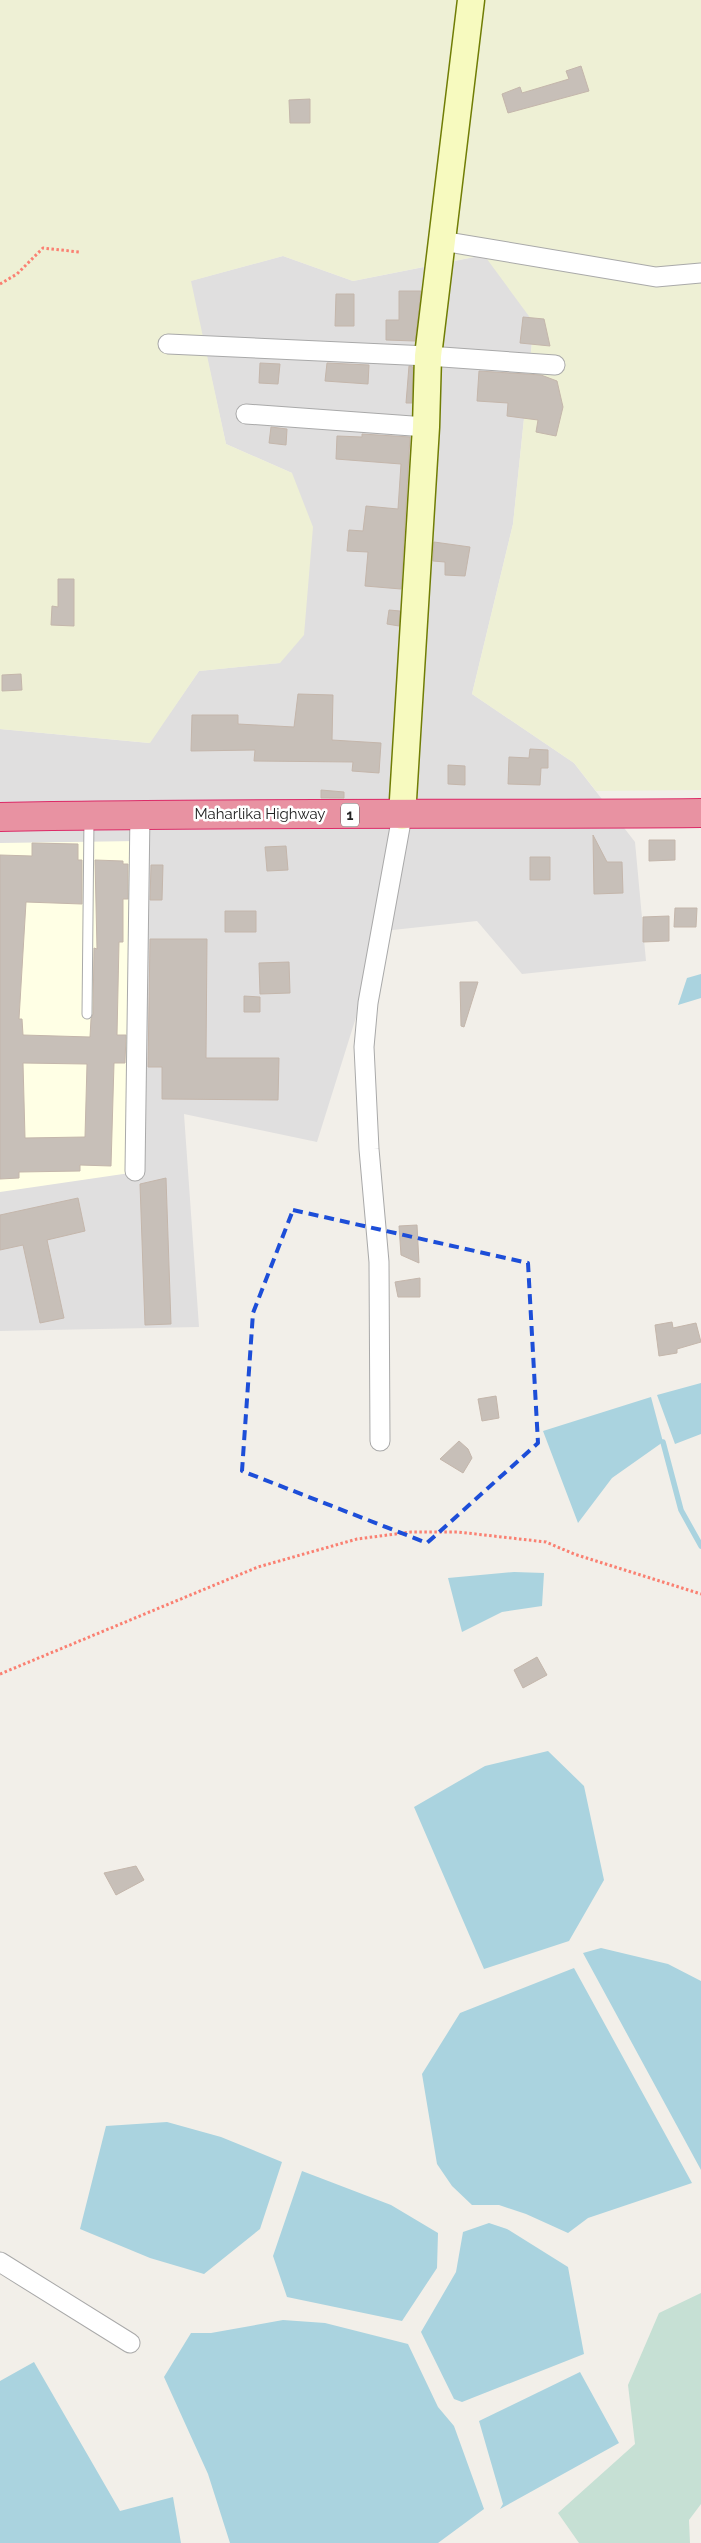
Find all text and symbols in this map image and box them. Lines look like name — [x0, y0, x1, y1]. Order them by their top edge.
road number: 1 — [341, 804, 359, 826]
street label: Maharlika Highway — [195, 805, 325, 823]

